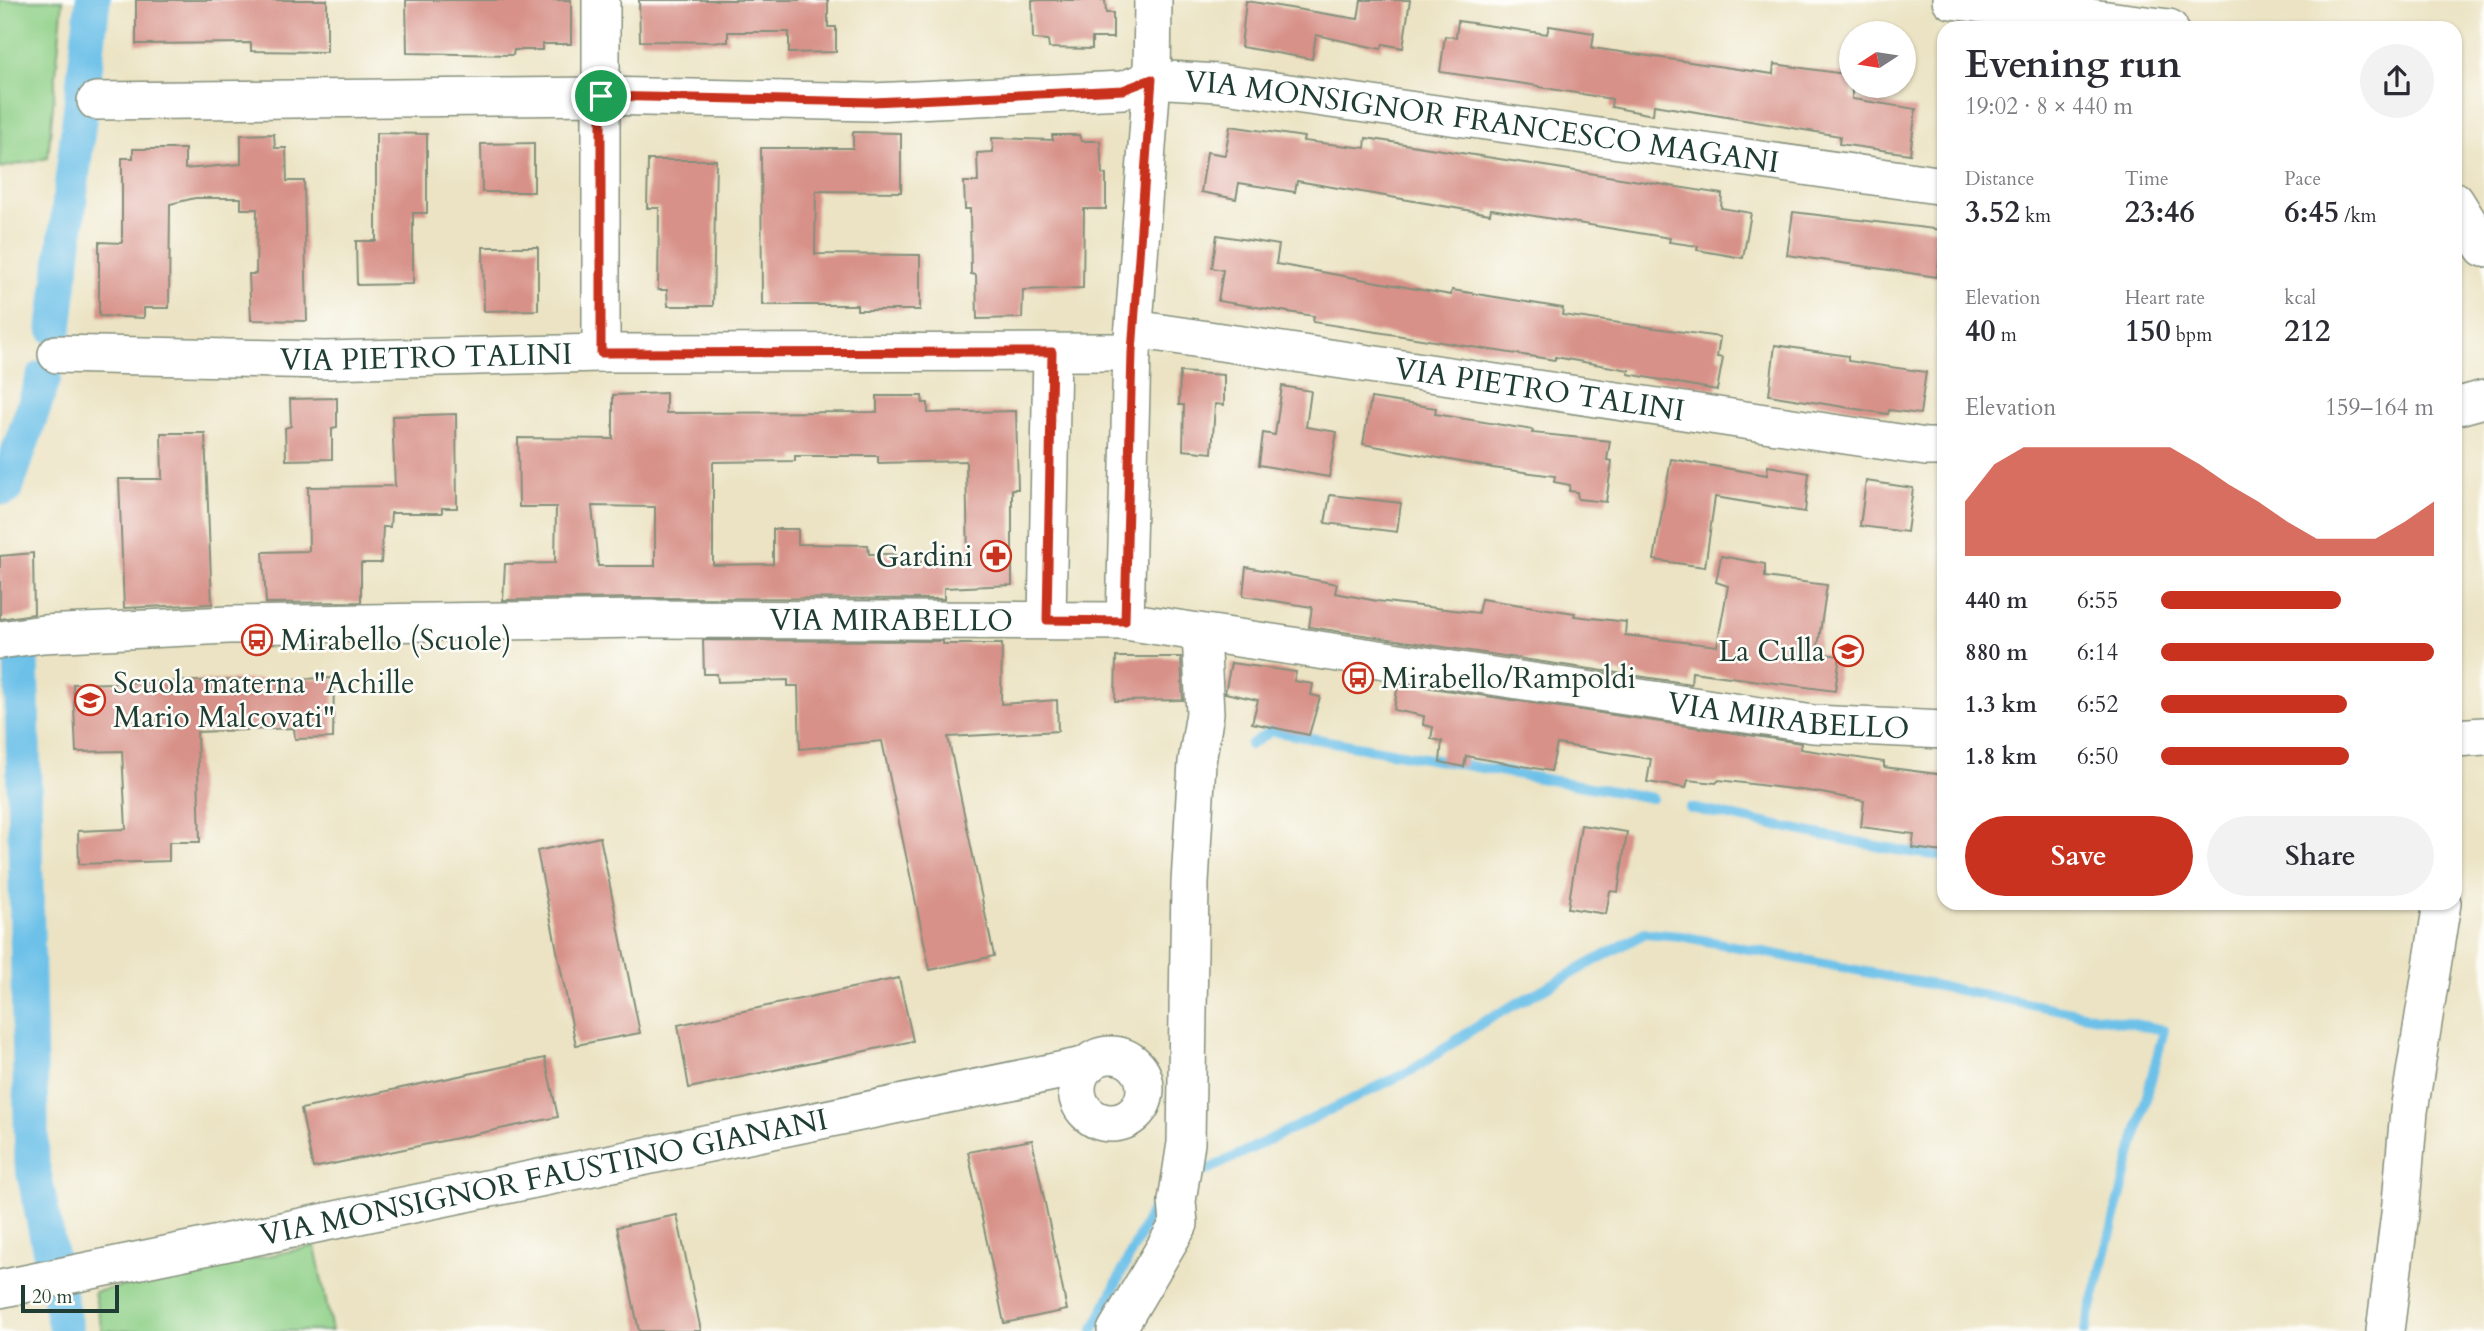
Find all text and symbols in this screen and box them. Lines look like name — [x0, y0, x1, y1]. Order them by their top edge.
north arrow — [1839, 21, 1916, 98]
map controls — [1839, 21, 1916, 98]
text: Evening run — [1965, 39, 2181, 91]
button: share — [2360, 44, 2434, 118]
street label: VIA MONSIGNOR FRANCESCO MAGANI — [1183, 61, 1782, 183]
pin — [571, 66, 631, 126]
icon: arrive — [582, 77, 620, 115]
text: 19:02 · 8 × 440 m — [1965, 91, 2133, 122]
text: Distance — [1965, 166, 2034, 192]
text: Time — [2125, 166, 2169, 192]
text: Pace — [2284, 166, 2321, 192]
text: 3.52 — [1965, 192, 2020, 233]
text: 23:46 — [2125, 192, 2195, 233]
text: 6:45 — [2284, 192, 2339, 233]
text: km — [2020, 203, 2051, 229]
text: /km — [2339, 203, 2377, 229]
text: Elevation — [1965, 285, 2040, 311]
text: Heart rate — [2125, 285, 2205, 311]
text: kcal — [2284, 285, 2316, 311]
text: 40 — [1965, 311, 1996, 352]
text: 150 — [2125, 311, 2171, 352]
text: 212 — [2284, 311, 2330, 352]
text: m — [1996, 322, 2017, 348]
text: bpm — [2171, 322, 2212, 348]
street label: VIA PIETRO TALINI — [279, 334, 573, 381]
street label: VIA PIETRO TALINI — [1392, 348, 1687, 432]
text: Elevation — [1965, 392, 2056, 423]
text: 159–164 m — [2325, 392, 2434, 423]
place label: Gardini — [875, 536, 973, 577]
pharmacy icon: Gardini — [979, 539, 1013, 573]
text: 440 m — [1965, 585, 2028, 616]
text: 6:55 — [2077, 585, 2118, 616]
street label: VIA MIRABELLO — [769, 600, 1013, 642]
place label: Mirabello (Scuole) — [280, 620, 512, 661]
bus stop icon: Mirabello (Scuole) — [240, 623, 274, 657]
place label: La Culla — [1718, 631, 1825, 672]
school or university icon: La Culla — [1831, 634, 1865, 668]
text: 880 m — [1965, 637, 2028, 668]
text: 6:14 — [2077, 637, 2118, 668]
place label: Mirabello/Rampoldi — [1381, 658, 1636, 699]
bus stop icon: Mirabello/Rampoldi — [1341, 661, 1375, 695]
place label: Scuola materna "Achille Mario Malcovati" — [113, 663, 415, 738]
street label: VIA MIRABELLO — [1664, 682, 1910, 749]
school or university icon: Scuola materna "Achille Mario Malcovati" — [73, 683, 107, 717]
text: 1.3 km — [1965, 689, 2037, 720]
text: 6:52 — [2077, 689, 2118, 720]
text: 1.8 km — [1965, 741, 2037, 772]
text: 6:50 — [2077, 741, 2118, 772]
button: Save — [1965, 816, 2193, 896]
button: Share — [2207, 816, 2434, 896]
street label: VIA MONSIGNOR FAUSTINO GIANANI — [256, 1099, 831, 1256]
scale bar — [21, 1282, 119, 1314]
text: 20 m — [32, 1284, 73, 1310]

